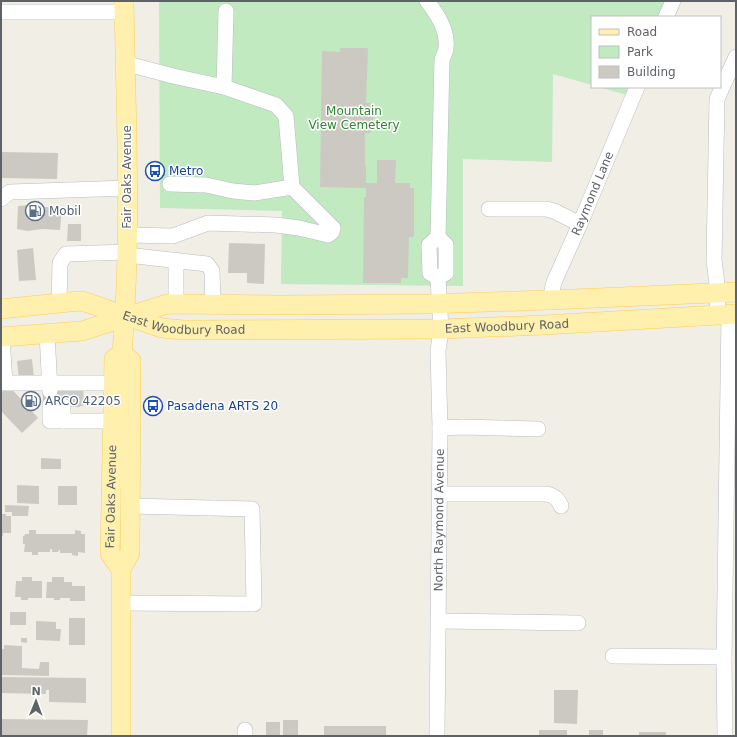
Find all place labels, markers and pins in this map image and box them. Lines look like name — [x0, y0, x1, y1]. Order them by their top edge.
bus stop icon: Metro — [144, 160, 166, 182]
place label: Metro — [169, 164, 203, 178]
fuel station icon: Mobil — [24, 200, 46, 222]
place label: Mobil — [49, 204, 81, 218]
fuel station icon: ARCO 42205 — [20, 390, 42, 412]
place label: ARCO 42205 — [45, 394, 121, 408]
bus stop icon: Pasadena ARTS 20 — [142, 395, 164, 417]
place label: Pasadena ARTS 20 — [167, 399, 278, 413]

